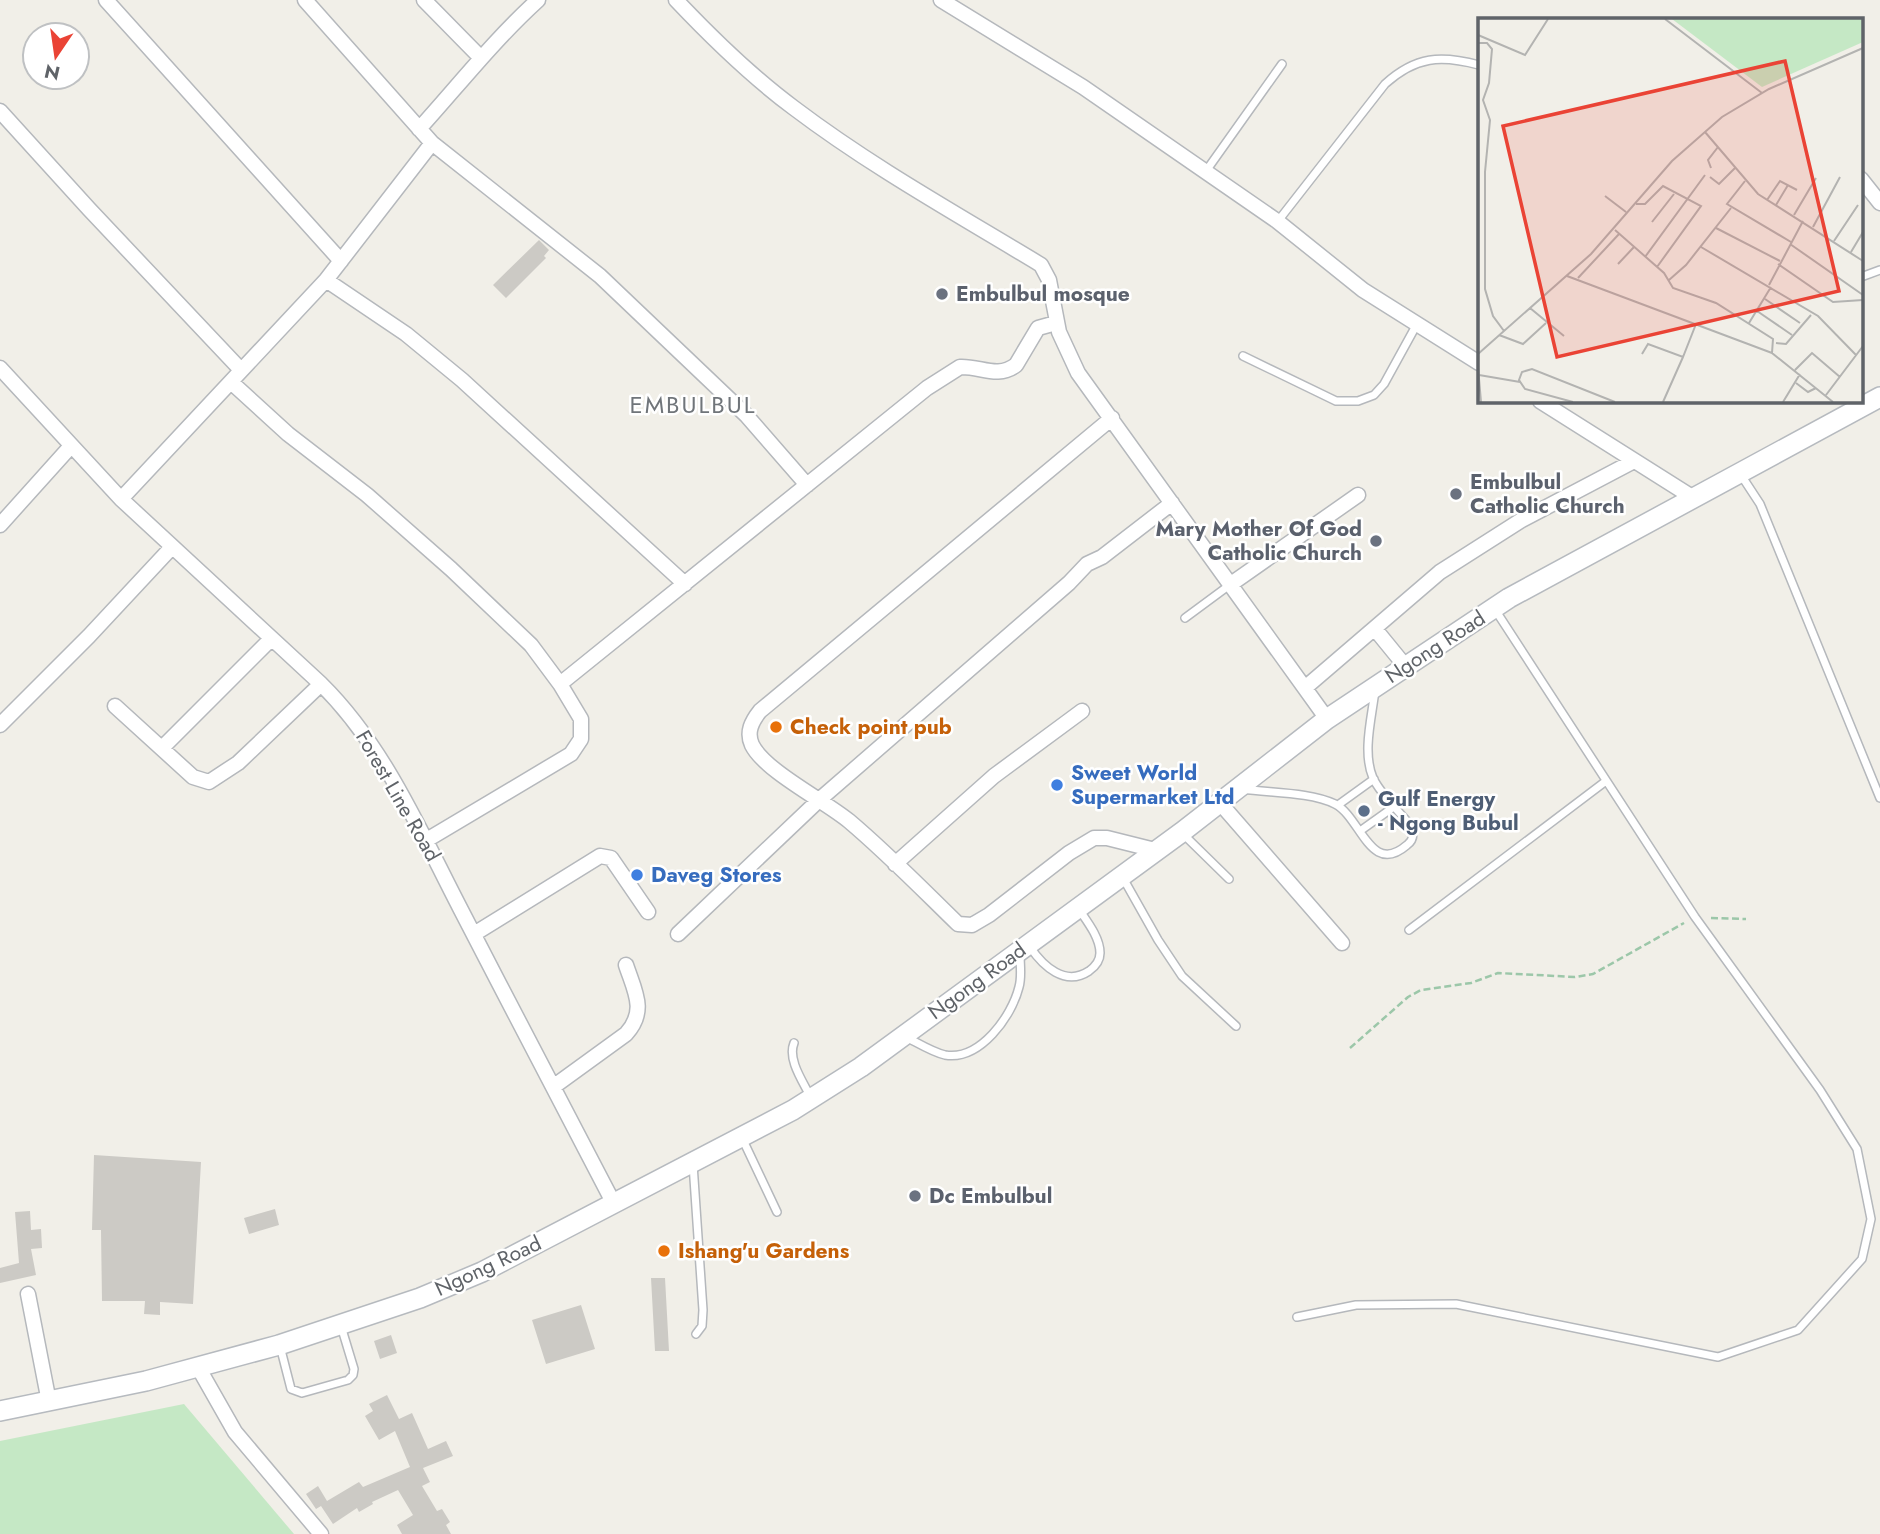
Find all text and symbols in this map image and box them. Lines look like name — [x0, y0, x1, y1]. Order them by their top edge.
inset map — [1478, 18, 1862, 402]
north arrow — [21, 21, 91, 91]
text: N — [42, 57, 63, 87]
place label: Embulbul mosque — [956, 279, 1130, 309]
marker: Embulbul mosque — [934, 286, 950, 302]
district label: EMBULBUL — [629, 387, 757, 422]
place label: Embulbul Catholic Church — [1470, 467, 1625, 521]
marker: Embulbul Catholic Church — [1448, 486, 1464, 502]
place label: Mary Mother Of God Catholic Church — [1156, 514, 1362, 568]
marker: Mary Mother Of God Catholic Church — [1368, 533, 1384, 549]
street label: Ngong Road — [1379, 603, 1491, 691]
place label: Check point pub — [790, 712, 952, 742]
marker: Check point pub — [768, 719, 784, 735]
street label: Forest Line Road — [348, 725, 448, 867]
place label: Sweet World Supermarket Ltd — [1071, 758, 1235, 812]
marker: Sweet World Supermarket Ltd — [1049, 777, 1065, 793]
place label: Gulf Energy - Ngong Bubul — [1378, 784, 1519, 838]
marker: Gulf Energy - Ngong Bubul — [1356, 803, 1372, 819]
place label: Daveg Stores — [651, 860, 782, 890]
marker: Daveg Stores — [629, 867, 645, 883]
street label: Ngong Road — [922, 935, 1032, 1027]
place label: Dc Embulbul — [929, 1181, 1052, 1211]
marker: Dc Embulbul — [907, 1188, 923, 1204]
street label: Ngong Road — [430, 1228, 546, 1304]
place label: Ishang'u Gardens — [678, 1236, 850, 1266]
marker: Ishang'u Gardens — [656, 1243, 672, 1259]

